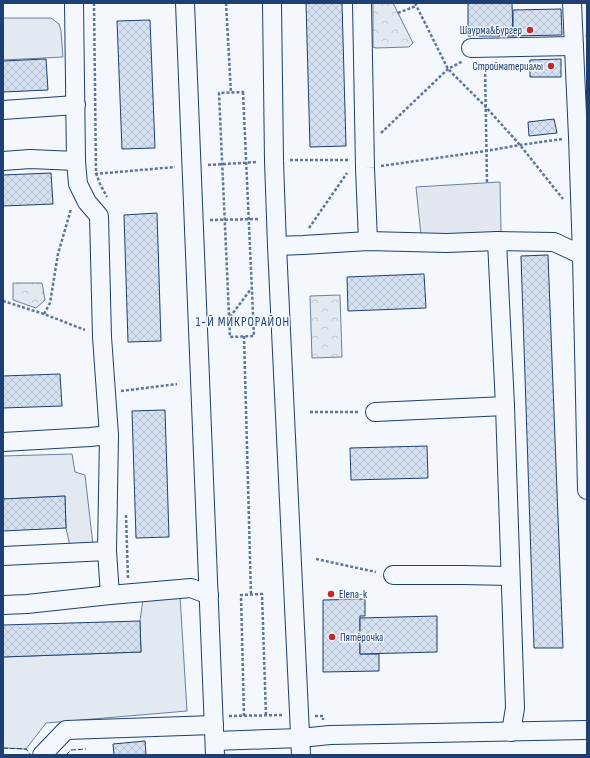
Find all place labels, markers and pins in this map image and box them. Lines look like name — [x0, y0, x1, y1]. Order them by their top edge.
place label: Шаурма&Бургер — [460, 24, 522, 37]
marker: Шаурма&Бургер — [525, 25, 535, 35]
place label: Стройматериалы — [472, 60, 543, 73]
marker: Стройматериалы — [546, 61, 556, 71]
place label: Elena-k — [339, 588, 368, 601]
marker: Elena-k — [326, 589, 336, 599]
place label: Пятёрочка — [340, 631, 383, 644]
marker: Пятёрочка — [327, 632, 337, 642]

